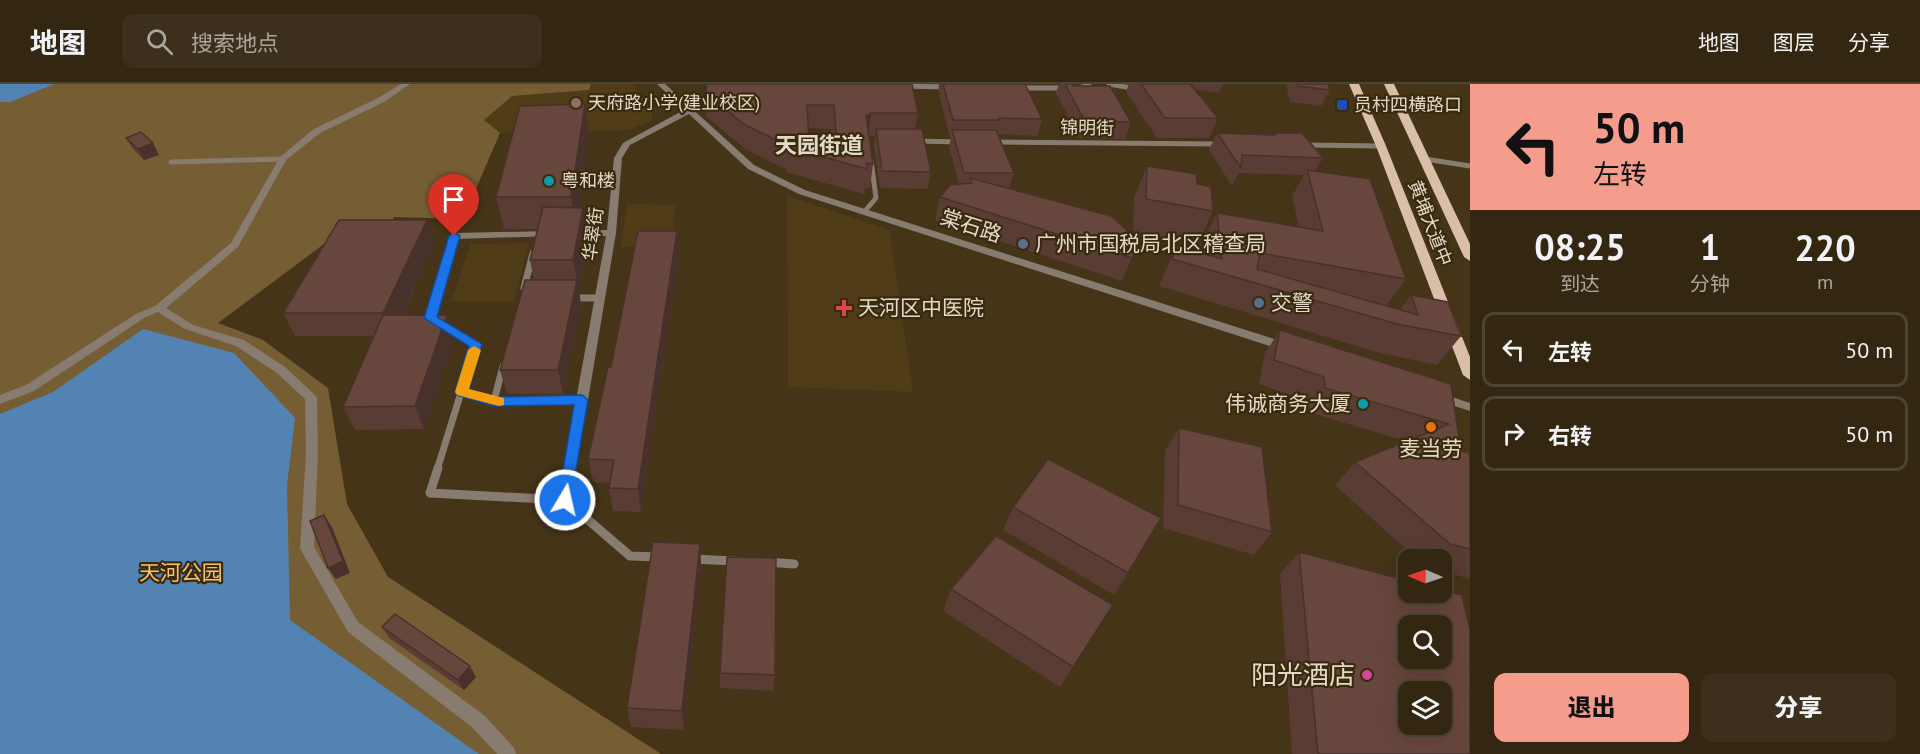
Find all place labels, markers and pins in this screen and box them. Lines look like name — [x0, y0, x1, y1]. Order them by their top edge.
place label: 天府路小学(建业校区) — [588, 91, 760, 114]
place label: 员村四横路口 — [1354, 93, 1462, 116]
marker: 天府路小学(建业校区) — [569, 96, 583, 110]
marker: 员村四横路口 — [1335, 98, 1349, 112]
place label: 粤和楼 — [561, 169, 615, 192]
pin — [428, 174, 479, 236]
marker: 粤和楼 — [542, 174, 556, 188]
place label: 广州市国税局北区稽查局 — [1035, 230, 1266, 257]
marker: 广州市国税局北区稽查局 — [1016, 237, 1030, 251]
place label: 交警 — [1271, 289, 1313, 316]
place label: 天河区中医院 — [858, 294, 984, 321]
marker: 交警 — [1252, 296, 1266, 310]
marker: 天河区中医院 — [835, 299, 853, 317]
place label: 伟诚商务大厦 — [1225, 390, 1351, 417]
marker: 伟诚商务大厦 — [1356, 397, 1370, 411]
marker: 麦当劳 — [1424, 420, 1438, 434]
place label: 麦当劳 — [1400, 435, 1463, 462]
place label: 阳光酒店 — [1251, 658, 1355, 691]
marker: 阳光酒店 — [1360, 668, 1374, 682]

